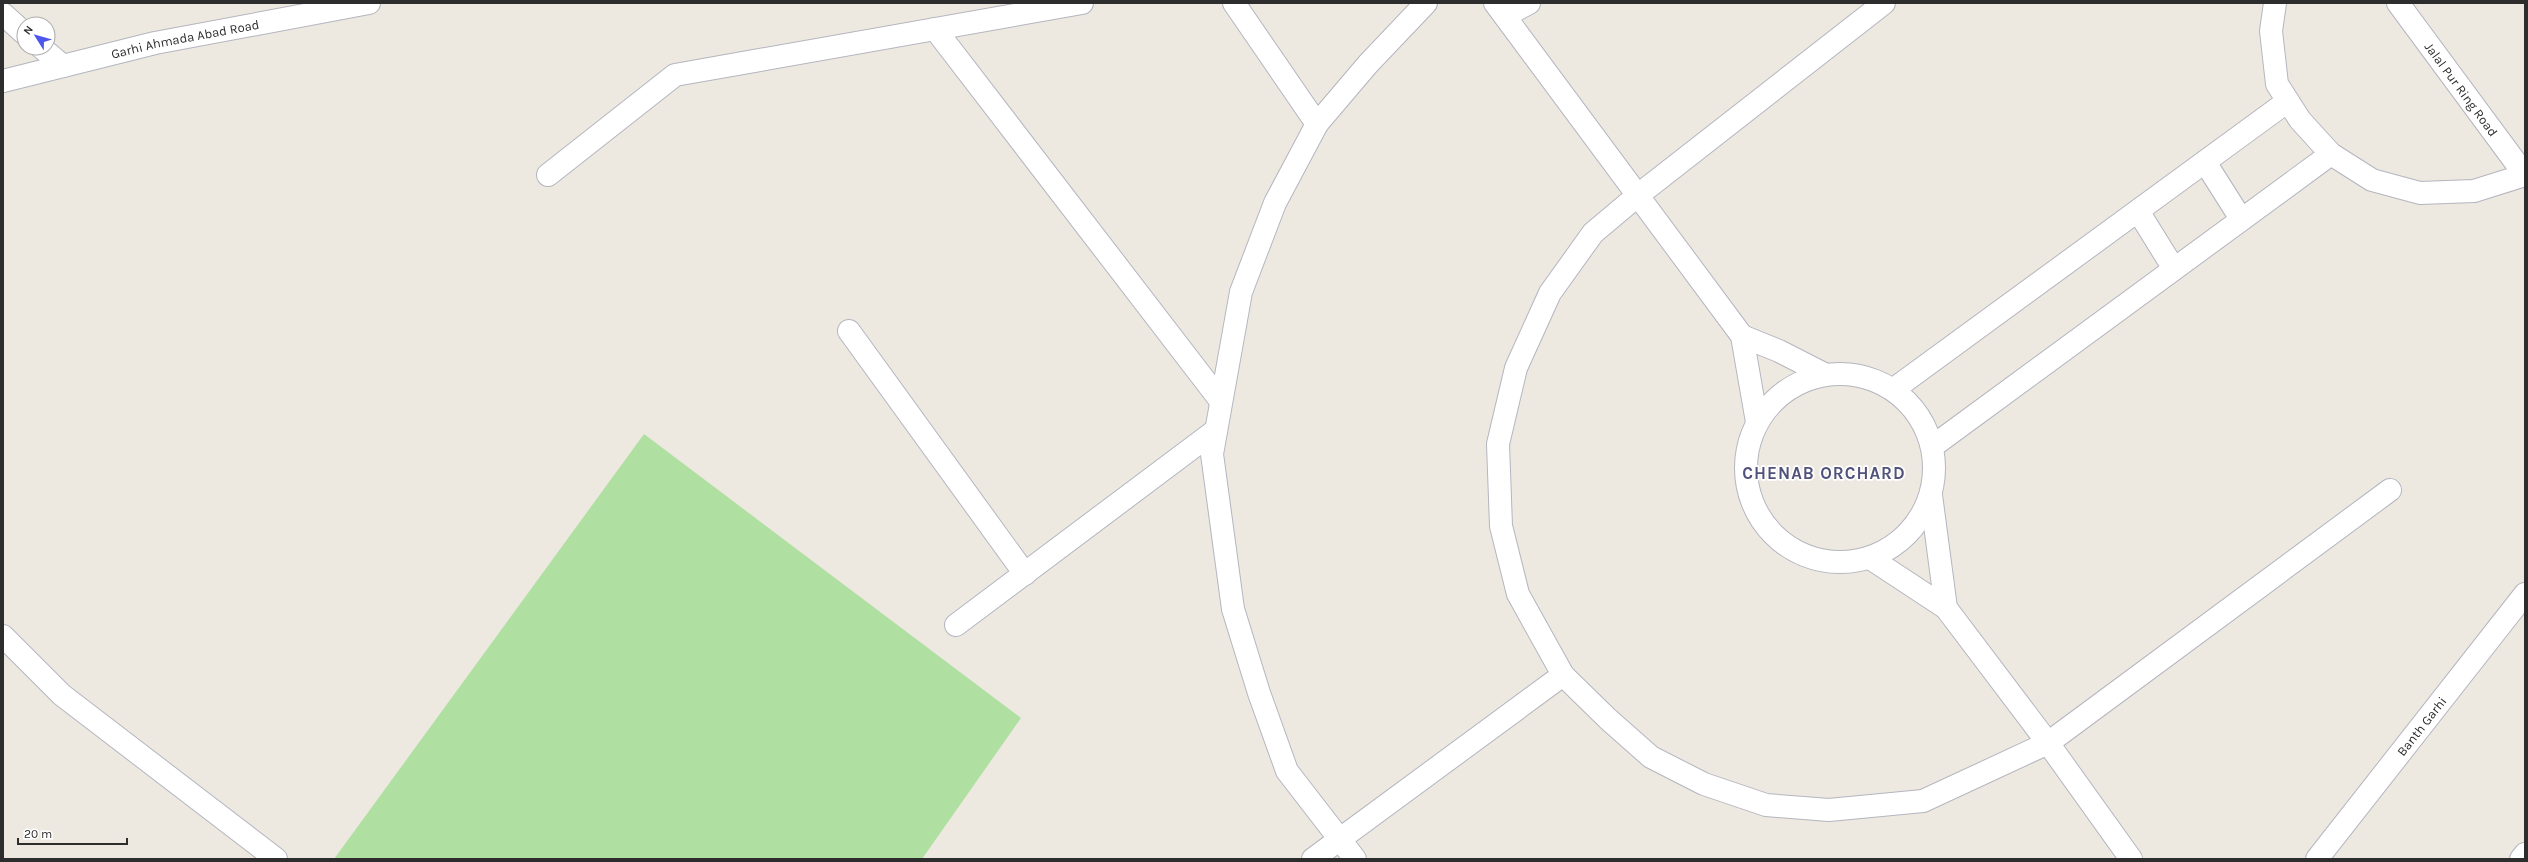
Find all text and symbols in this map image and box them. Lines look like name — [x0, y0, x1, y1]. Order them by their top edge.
north arrow — [16, 16, 56, 56]
street label: Garhi Ahmada Abad Road — [109, 16, 260, 61]
text: N — [21, 23, 36, 37]
street label: Jalal Pur Ring Road — [2422, 39, 2501, 139]
district label: CHENAB ORCHARD — [1742, 463, 1906, 483]
street label: Banth Garhi — [2394, 694, 2449, 759]
scale bar — [18, 820, 127, 846]
text: 20 m — [24, 827, 52, 841]

